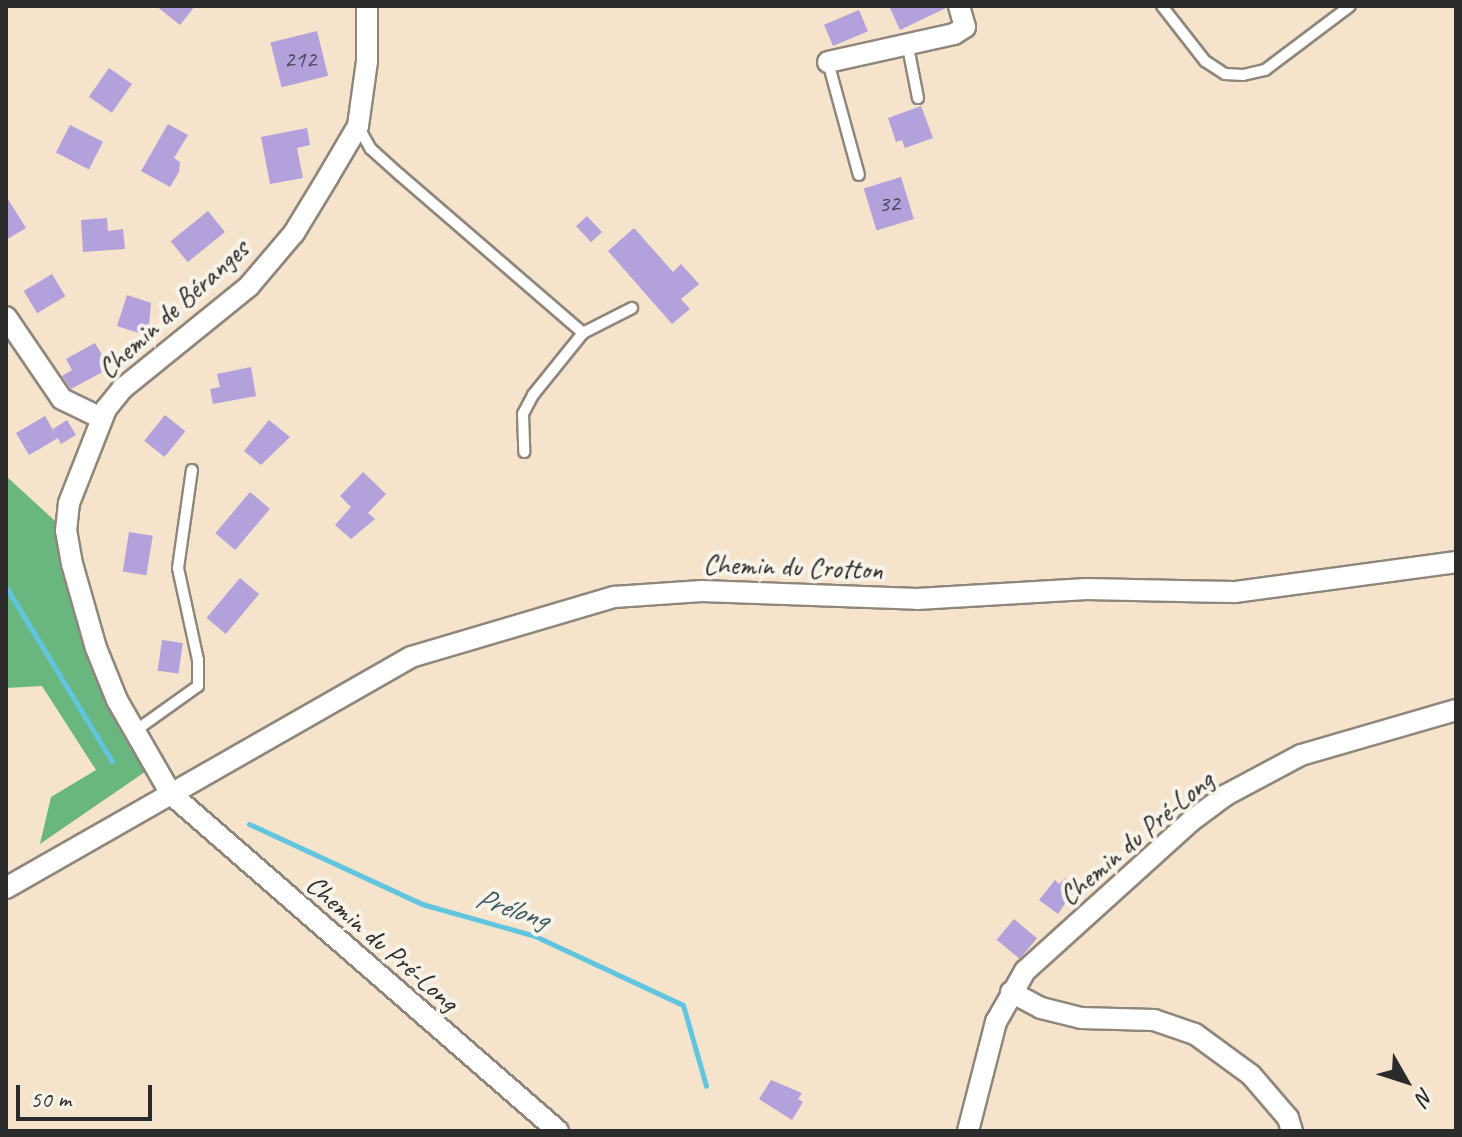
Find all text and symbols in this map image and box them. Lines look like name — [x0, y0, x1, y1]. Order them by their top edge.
house number: 212 — [284, 46, 316, 74]
house number: 32 — [878, 190, 900, 218]
street label: Chemin de Béranges — [91, 233, 255, 385]
street label: Chemin du Crotton — [703, 547, 883, 587]
street label: Chemin du Pré-Long — [1052, 764, 1220, 912]
street label: Chemin du Pré-Long — [299, 868, 465, 1018]
water label: Prélong — [471, 879, 553, 937]
north arrow — [1366, 1041, 1446, 1121]
scale bar — [20, 1069, 156, 1119]
text: N — [1409, 1082, 1440, 1110]
text: 50 m — [30, 1084, 71, 1114]

